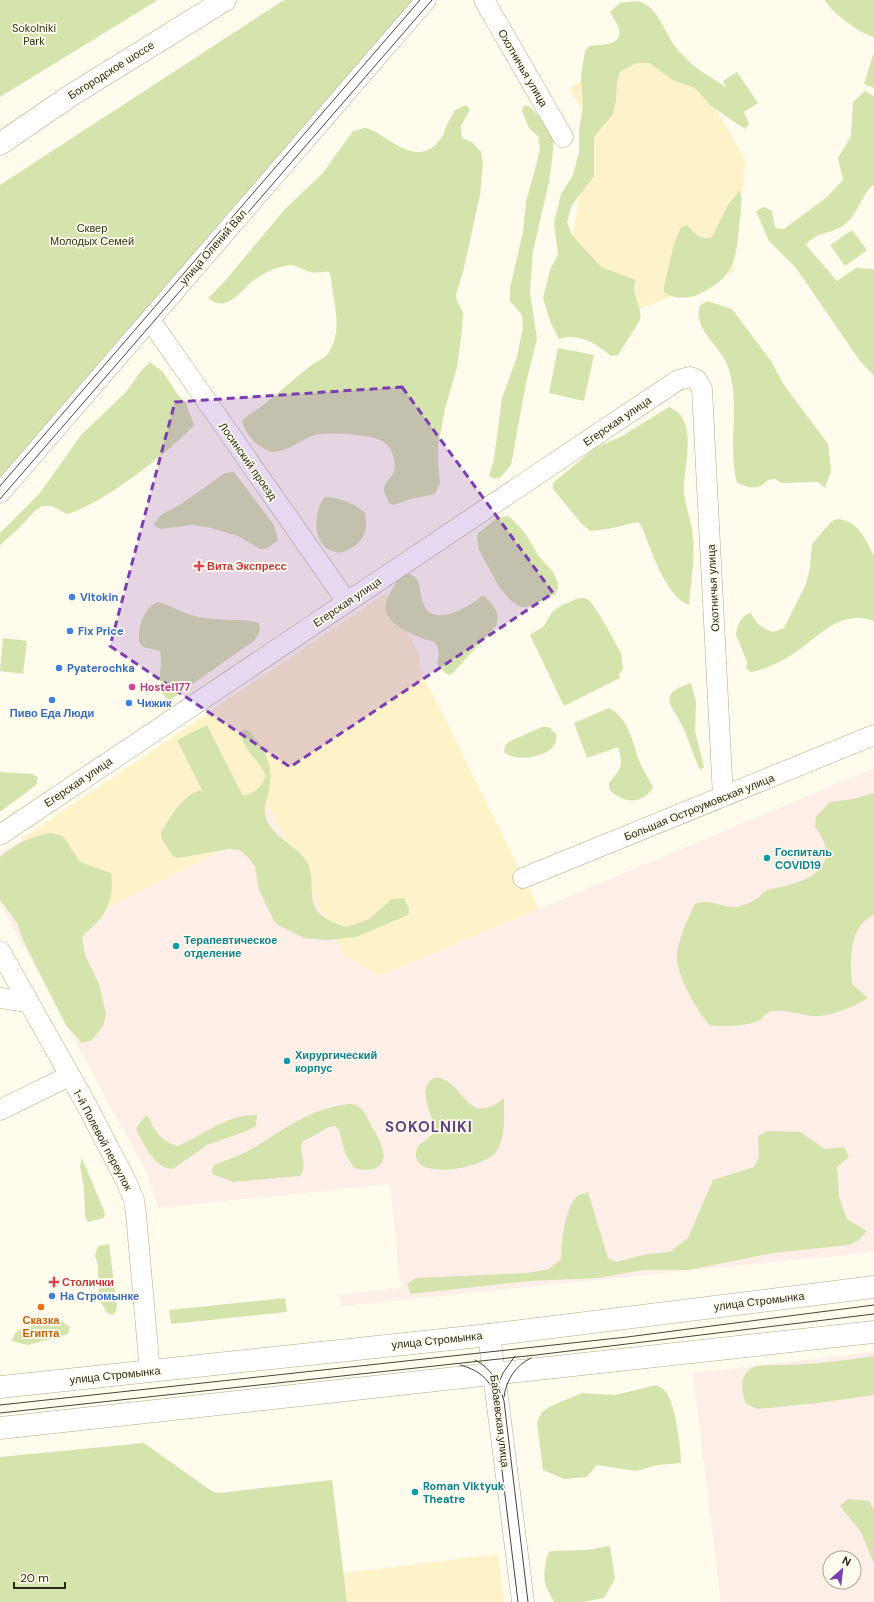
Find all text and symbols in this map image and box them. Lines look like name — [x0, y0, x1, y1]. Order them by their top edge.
park label: Sokolniki Park — [12, 21, 56, 48]
street label: Охотничья улица — [495, 27, 551, 110]
street label: Богородское шоссе — [65, 38, 157, 102]
street label: улица Олений Вал — [176, 206, 250, 288]
park label: Сквер Молодых Семей — [50, 221, 134, 248]
street label: Егерская улица — [580, 393, 654, 449]
street label: Лосинский проезд — [216, 419, 280, 503]
street label: Охотничья улица — [704, 543, 722, 632]
place label: Вита Экспресс — [207, 559, 287, 573]
marker: Вита Экспресс — [194, 561, 204, 571]
street label: Егерская улица — [310, 574, 384, 630]
place label: Vitokin — [80, 590, 118, 604]
marker: Vitokin — [67, 592, 77, 602]
place label: Fix Price — [78, 624, 124, 638]
marker: Fix Price — [65, 626, 75, 636]
place label: Pyaterochka — [67, 661, 135, 675]
marker: Pyaterochka — [54, 663, 64, 673]
place label: Hostel177 — [140, 680, 190, 694]
marker: Hostel177 — [127, 682, 137, 692]
marker: Пиво Еда Люди — [47, 695, 57, 705]
place label: Чижик — [137, 696, 172, 710]
marker: Чижик — [124, 698, 134, 708]
place label: Пиво Еда Люди — [10, 706, 94, 720]
street label: Егерская улица — [41, 754, 115, 810]
street label: Большая Остроумовская улица — [622, 770, 777, 844]
place label: Госпиталь COVID19 — [775, 845, 832, 872]
marker: Госпиталь COVID19 — [762, 853, 772, 863]
place label: Терапевтическое отделение — [184, 933, 277, 960]
marker: Терапевтическое отделение — [171, 941, 181, 951]
place label: Хирургический корпус — [295, 1048, 377, 1075]
marker: Хирургический корпус — [282, 1056, 292, 1066]
street label: 1-й Полевой переулок — [70, 1087, 136, 1193]
district label: SOKOLNIKI — [385, 1117, 473, 1137]
place label: Столички — [62, 1275, 114, 1289]
marker: Столички — [49, 1277, 59, 1287]
street label: улица Стромынка — [713, 1288, 806, 1313]
place label: На Стромынке — [60, 1289, 139, 1303]
marker: На Стромынке — [47, 1291, 57, 1301]
marker: Сказка Египта — [36, 1302, 46, 1312]
place label: Сказка Египта — [23, 1313, 60, 1340]
street label: улица Стромынка — [391, 1328, 484, 1352]
street label: улица Стромынка — [69, 1363, 162, 1387]
street label: Бабаевская улица — [487, 1374, 513, 1469]
place label: Roman Viktyuk Theatre — [423, 1479, 505, 1506]
marker: Roman Viktyuk Theatre — [410, 1487, 420, 1497]
north arrow — [822, 1550, 862, 1590]
text: N — [840, 1553, 854, 1569]
scale bar — [14, 1564, 65, 1590]
text: 20 m — [20, 1570, 49, 1586]

